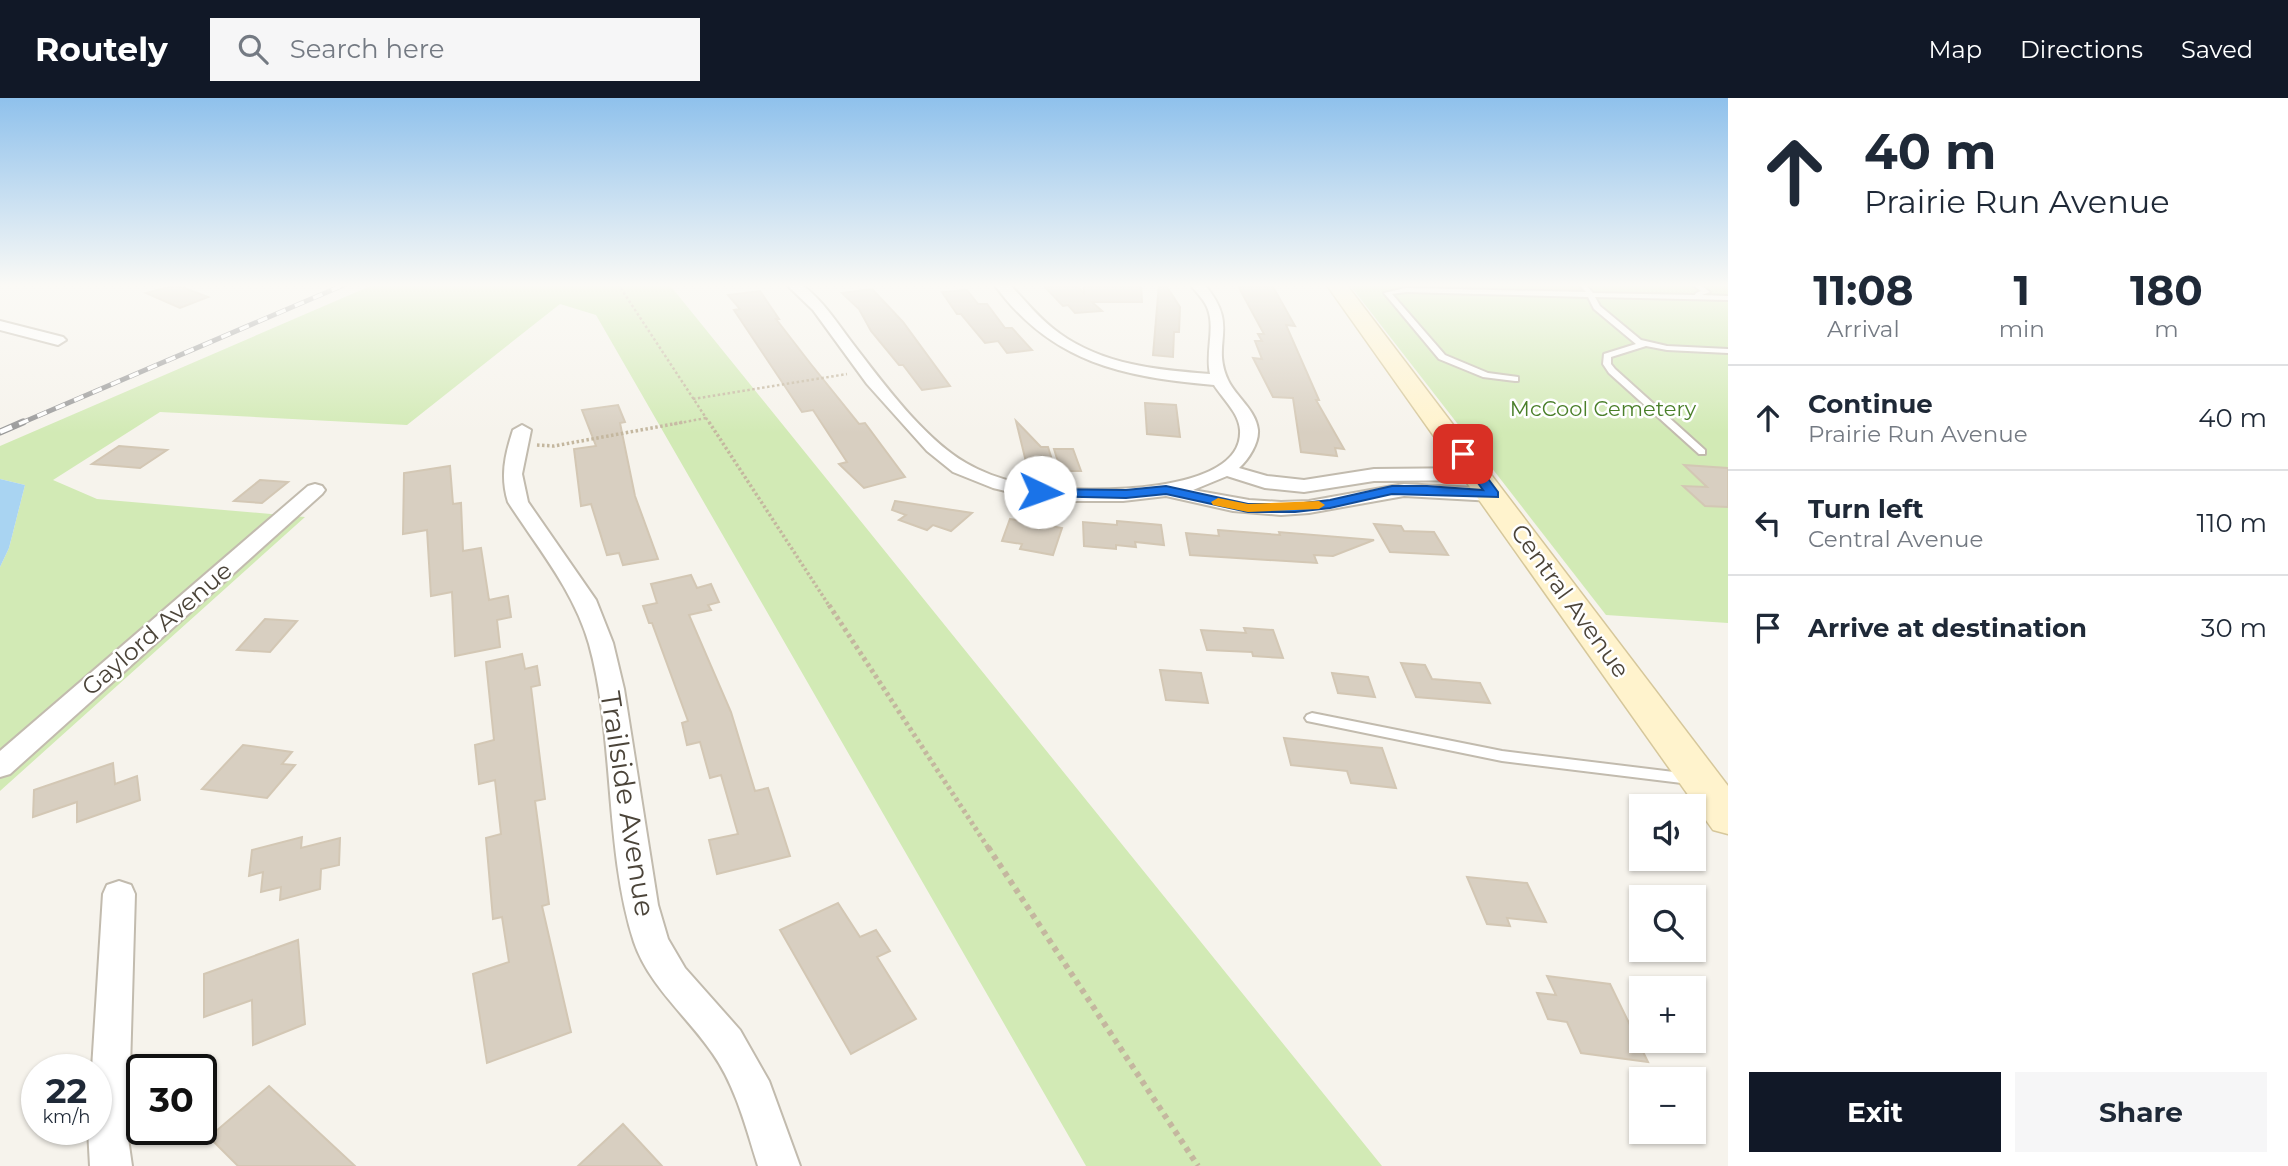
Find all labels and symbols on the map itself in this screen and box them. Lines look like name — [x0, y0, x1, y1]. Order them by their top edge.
park label: McCool Cemetery — [1510, 396, 1697, 421]
pin — [1433, 424, 1493, 484]
position arrow — [1003, 455, 1077, 529]
street label: Central Avenue — [1505, 518, 1636, 683]
street label: Gaylord Avenue — [76, 556, 238, 702]
street label: Trailside Avenue — [593, 689, 663, 919]
speed limit sign: 30 — [126, 1054, 217, 1145]

